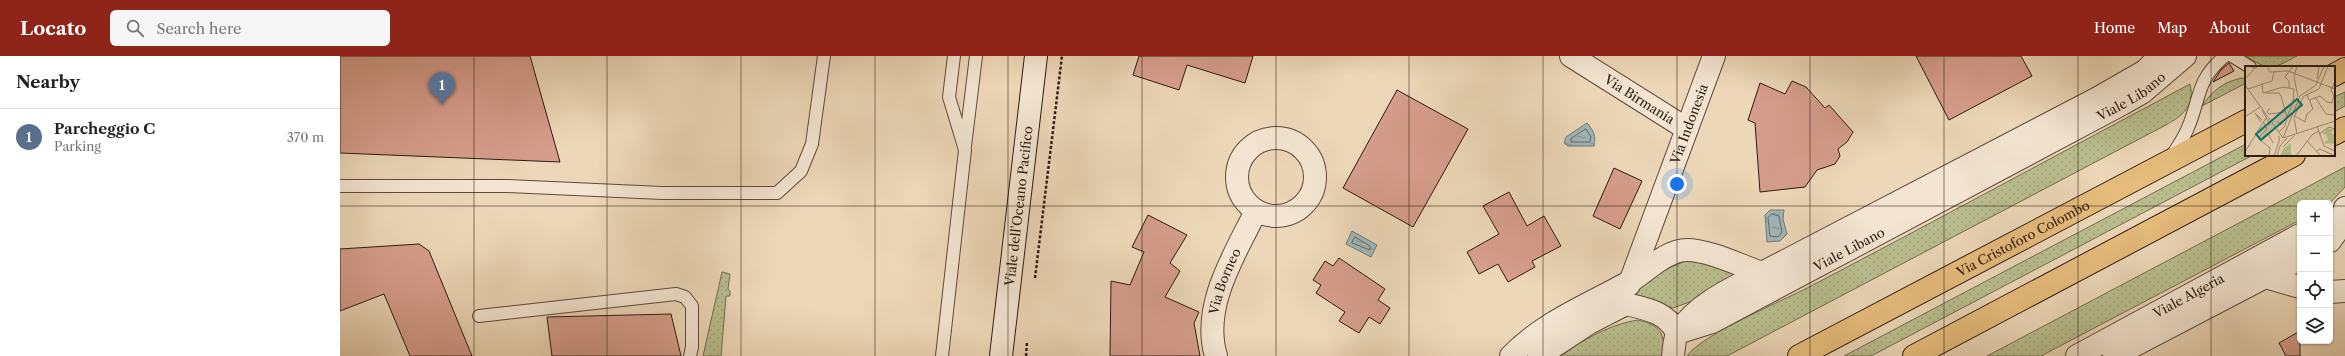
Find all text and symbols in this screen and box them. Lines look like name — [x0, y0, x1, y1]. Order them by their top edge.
search box — [110, 10, 390, 46]
text: Locato — [20, 17, 86, 40]
icon: search — [124, 17, 146, 39]
text: Search here — [156, 19, 241, 38]
text: Home — [2094, 19, 2135, 37]
text: Map — [2157, 19, 2187, 37]
text: About — [2209, 19, 2250, 37]
text: Contact — [2272, 19, 2325, 37]
inset map — [2245, 66, 2335, 156]
street label: Viale Libano — [2093, 69, 2169, 124]
street label: Via Birmania — [1601, 71, 1678, 127]
text: Nearby — [16, 72, 80, 92]
pin: 1 — [429, 72, 455, 105]
street label: Via Indonesia — [1666, 81, 1711, 167]
text: Parcheggio C — [54, 119, 155, 138]
street label: Viale dell'Oceano Pacifico — [1001, 125, 1036, 288]
text: 1 — [26, 129, 32, 145]
text: 370 m — [287, 129, 324, 145]
text: Parking — [54, 138, 101, 154]
your location — [1667, 174, 1687, 194]
street label: Via Cristoforo Colombo — [1953, 197, 2092, 280]
map controls — [2297, 200, 2333, 344]
button: + — [2297, 200, 2333, 236]
street label: Viale Libano — [1810, 224, 1887, 275]
button: − — [2297, 236, 2333, 272]
street label: Via Borneo — [1205, 245, 1244, 317]
street label: Viale Algeria — [2150, 270, 2227, 322]
button: locate — [2297, 272, 2333, 308]
button: layers — [2297, 308, 2333, 344]

